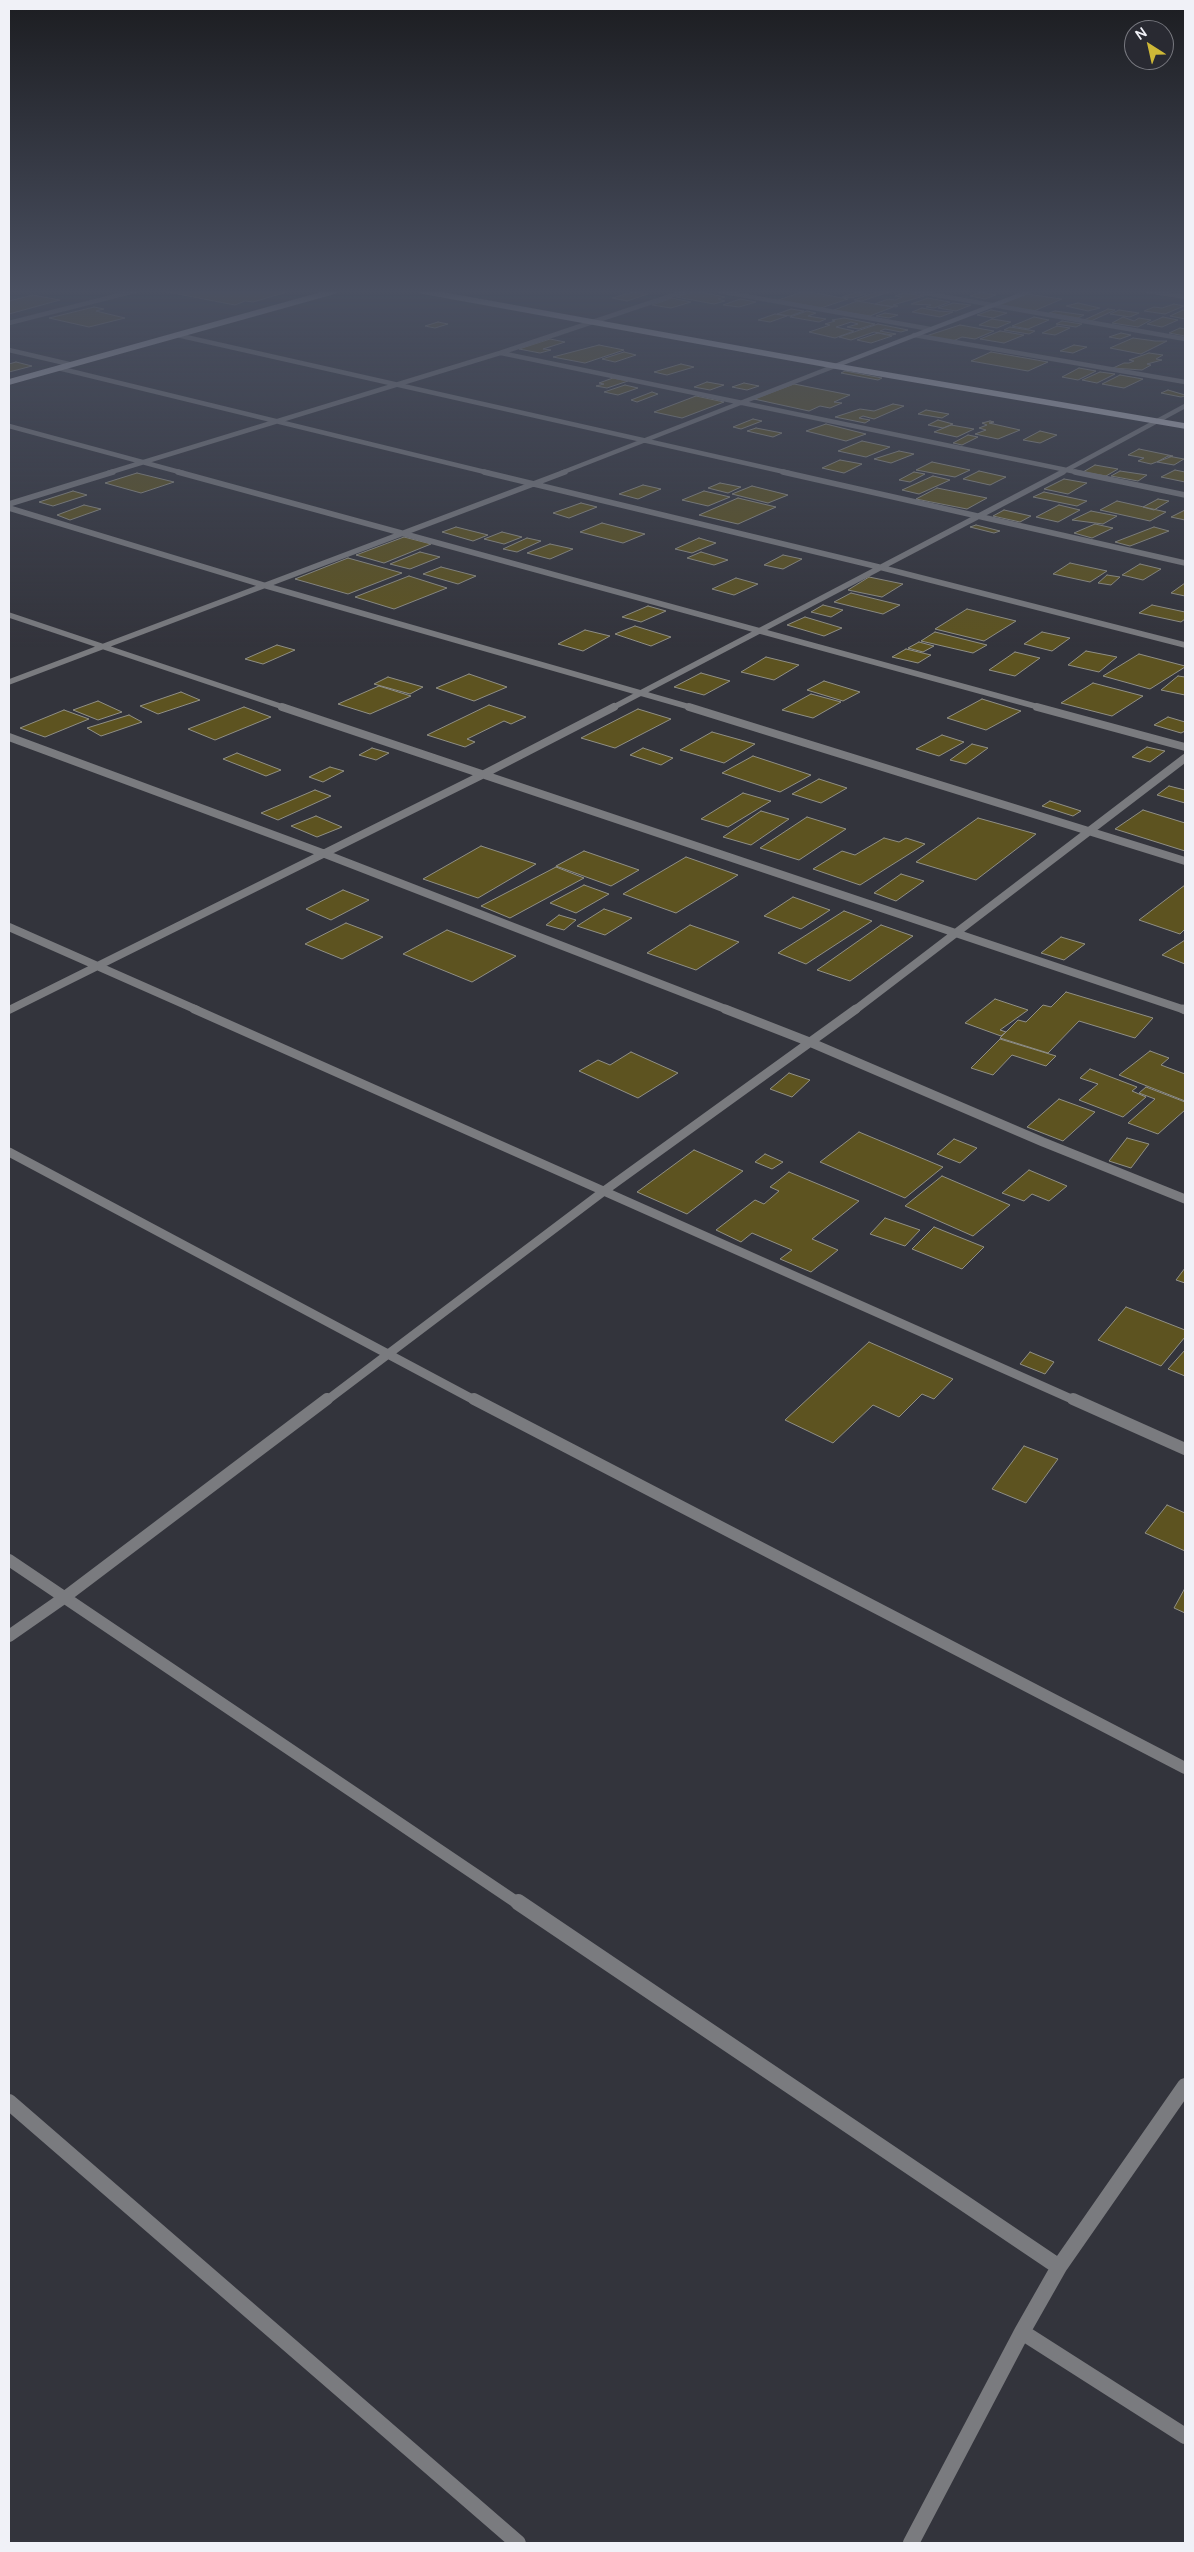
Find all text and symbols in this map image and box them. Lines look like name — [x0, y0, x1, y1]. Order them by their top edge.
north arrow — [1124, 20, 1174, 70]
text: N — [1131, 22, 1150, 44]

